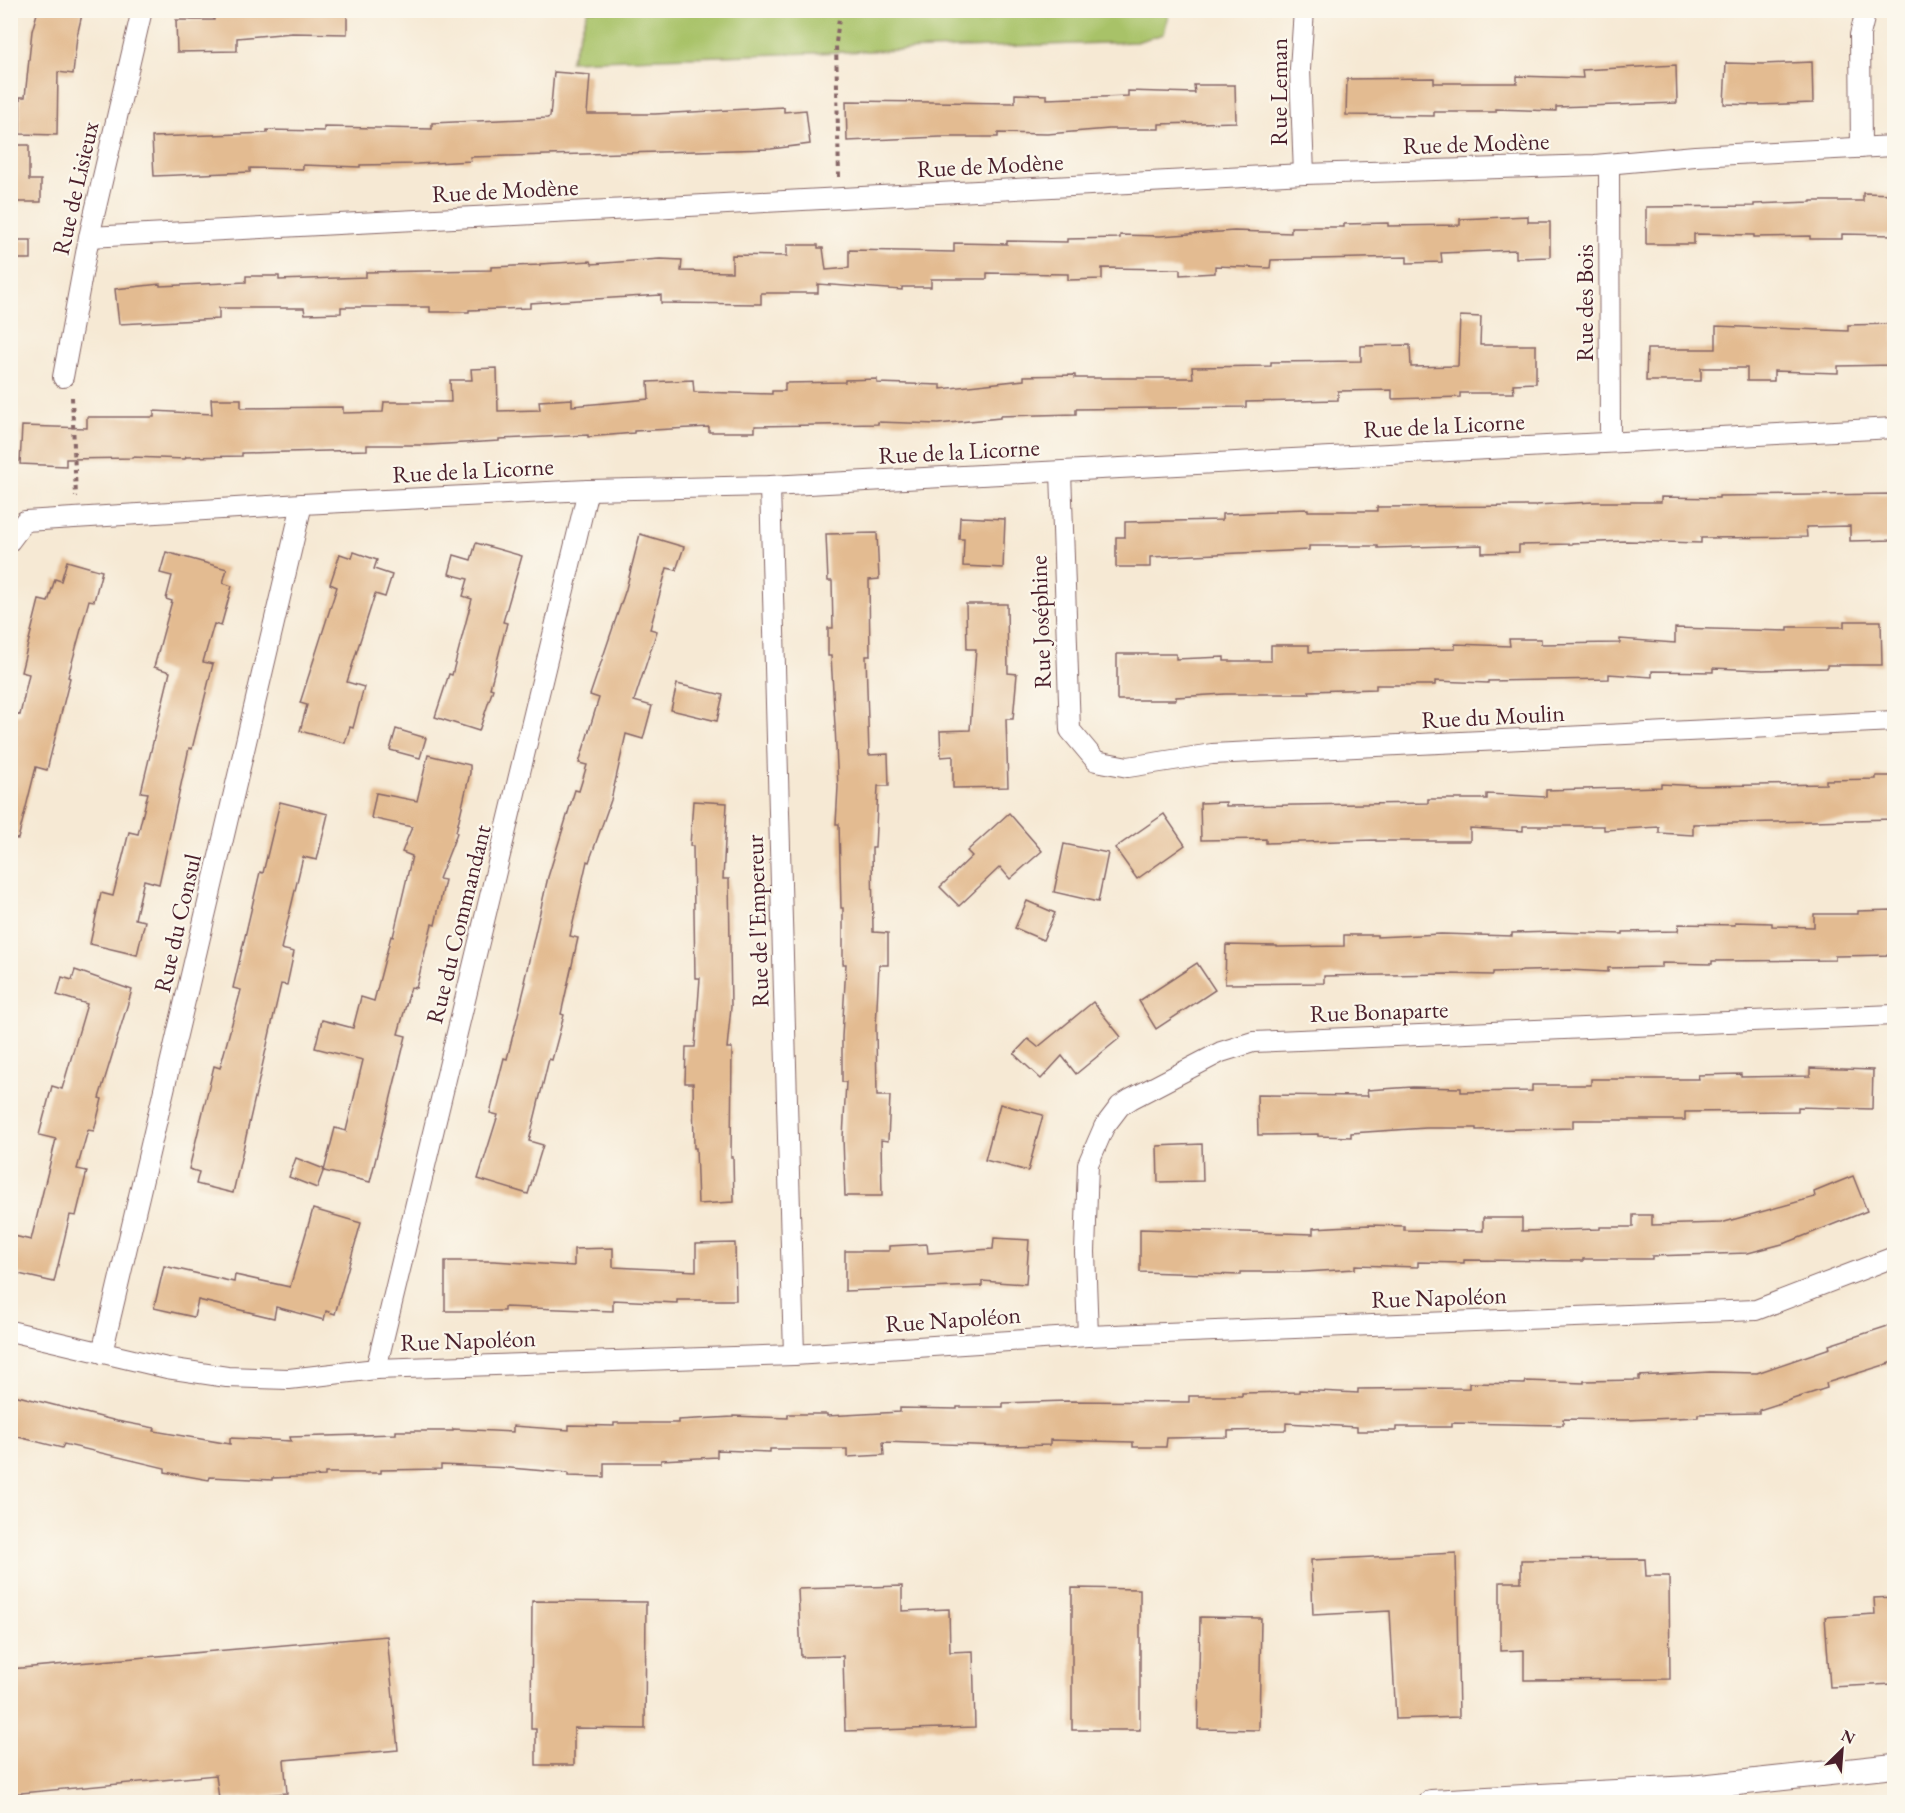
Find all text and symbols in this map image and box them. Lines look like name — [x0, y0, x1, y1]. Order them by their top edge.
street label: Rue Leman — [1263, 38, 1294, 146]
street label: Rue de Lisieux — [45, 118, 106, 258]
street label: Rue de Modène — [1402, 125, 1550, 161]
street label: Rue de Modène — [916, 146, 1064, 184]
street label: Rue de Modène — [431, 171, 579, 209]
street label: Rue des Bois — [1569, 244, 1600, 362]
street label: Rue de la Licorne — [1363, 405, 1525, 445]
street label: Rue de la Licorne — [878, 431, 1040, 471]
street label: Rue de la Licorne — [392, 450, 554, 490]
street label: Rue Joséphine — [1022, 555, 1058, 689]
street label: Rue du Moulin — [1421, 697, 1566, 735]
street label: Rue du Commandant — [418, 821, 498, 1027]
street label: Rue de l'Empereur — [738, 834, 776, 1008]
street label: Rue du Consul — [146, 850, 208, 995]
street label: Rue Bonaparte — [1309, 993, 1449, 1029]
street label: Rue Napoléon — [1371, 1279, 1508, 1315]
street label: Rue Napoléon — [884, 1299, 1022, 1339]
street label: Rue Napoléon — [400, 1322, 537, 1358]
north arrow — [1812, 1720, 1872, 1780]
text: N — [1838, 1725, 1858, 1749]

